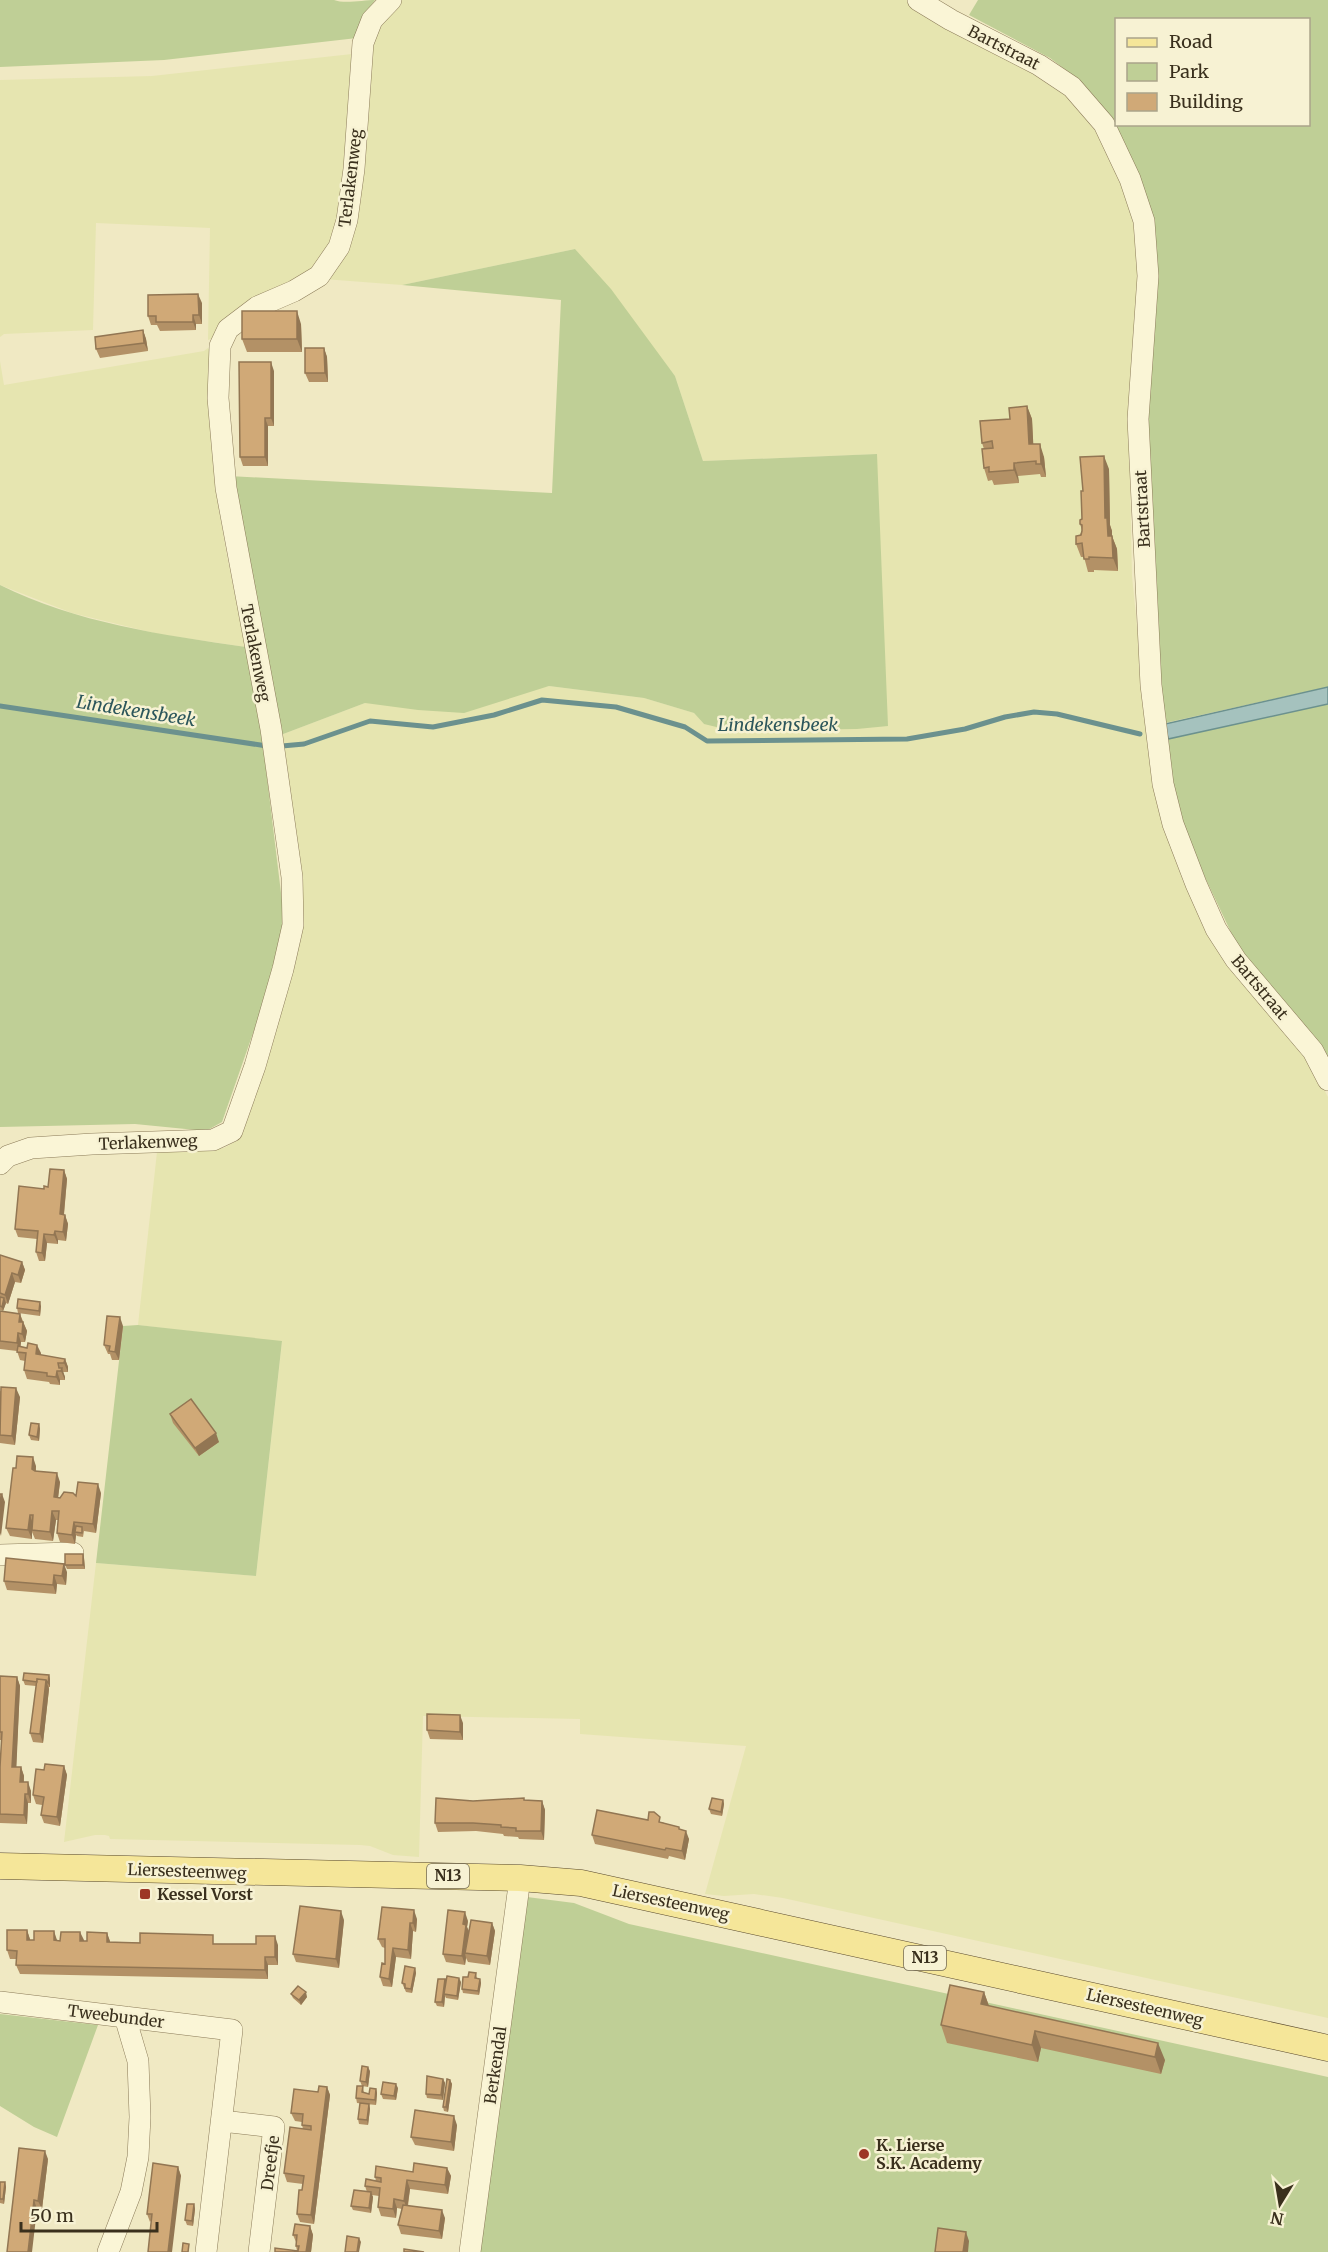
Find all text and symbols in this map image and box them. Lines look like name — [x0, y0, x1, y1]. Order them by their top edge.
legend — [1115, 18, 1310, 126]
street label: Bartstraat — [965, 20, 1044, 74]
text: Road — [1169, 30, 1213, 53]
text: Park — [1169, 60, 1210, 83]
text: Building — [1169, 90, 1243, 113]
street label: Terlakenweg — [334, 127, 366, 228]
street label: Bartstraat — [1130, 469, 1154, 548]
street label: Terlakenweg — [237, 602, 275, 704]
water label: Lindekensbeek — [75, 690, 197, 731]
water label: Lindekensbeek — [718, 713, 838, 736]
street label: Bartstraat — [1227, 951, 1293, 1024]
street label: Terlakenweg — [98, 1130, 198, 1154]
street label: Liersesteenweg — [127, 1859, 247, 1883]
road number: N13 — [427, 1864, 469, 1888]
street label: Liersesteenweg — [611, 1880, 732, 1924]
place label: Kessel Vorst — [157, 1884, 253, 1904]
marker: Kessel Vorst — [138, 1887, 152, 1901]
road number: N13 — [904, 1946, 946, 1970]
street label: Liersesteenweg — [1085, 1984, 1206, 2030]
street label: Tweebunder — [66, 2000, 166, 2032]
street label: Berkendal — [480, 2025, 510, 2105]
street label: Dreefje — [257, 2134, 283, 2192]
place label: K. Lierse S.K. Academy — [876, 2135, 982, 2173]
marker: K. Lierse S.K. Academy — [857, 2147, 871, 2161]
north arrow — [1250, 2174, 1310, 2234]
scale bar — [21, 2195, 158, 2233]
text: 50 m — [30, 2204, 74, 2227]
text: N — [1269, 2208, 1285, 2230]

